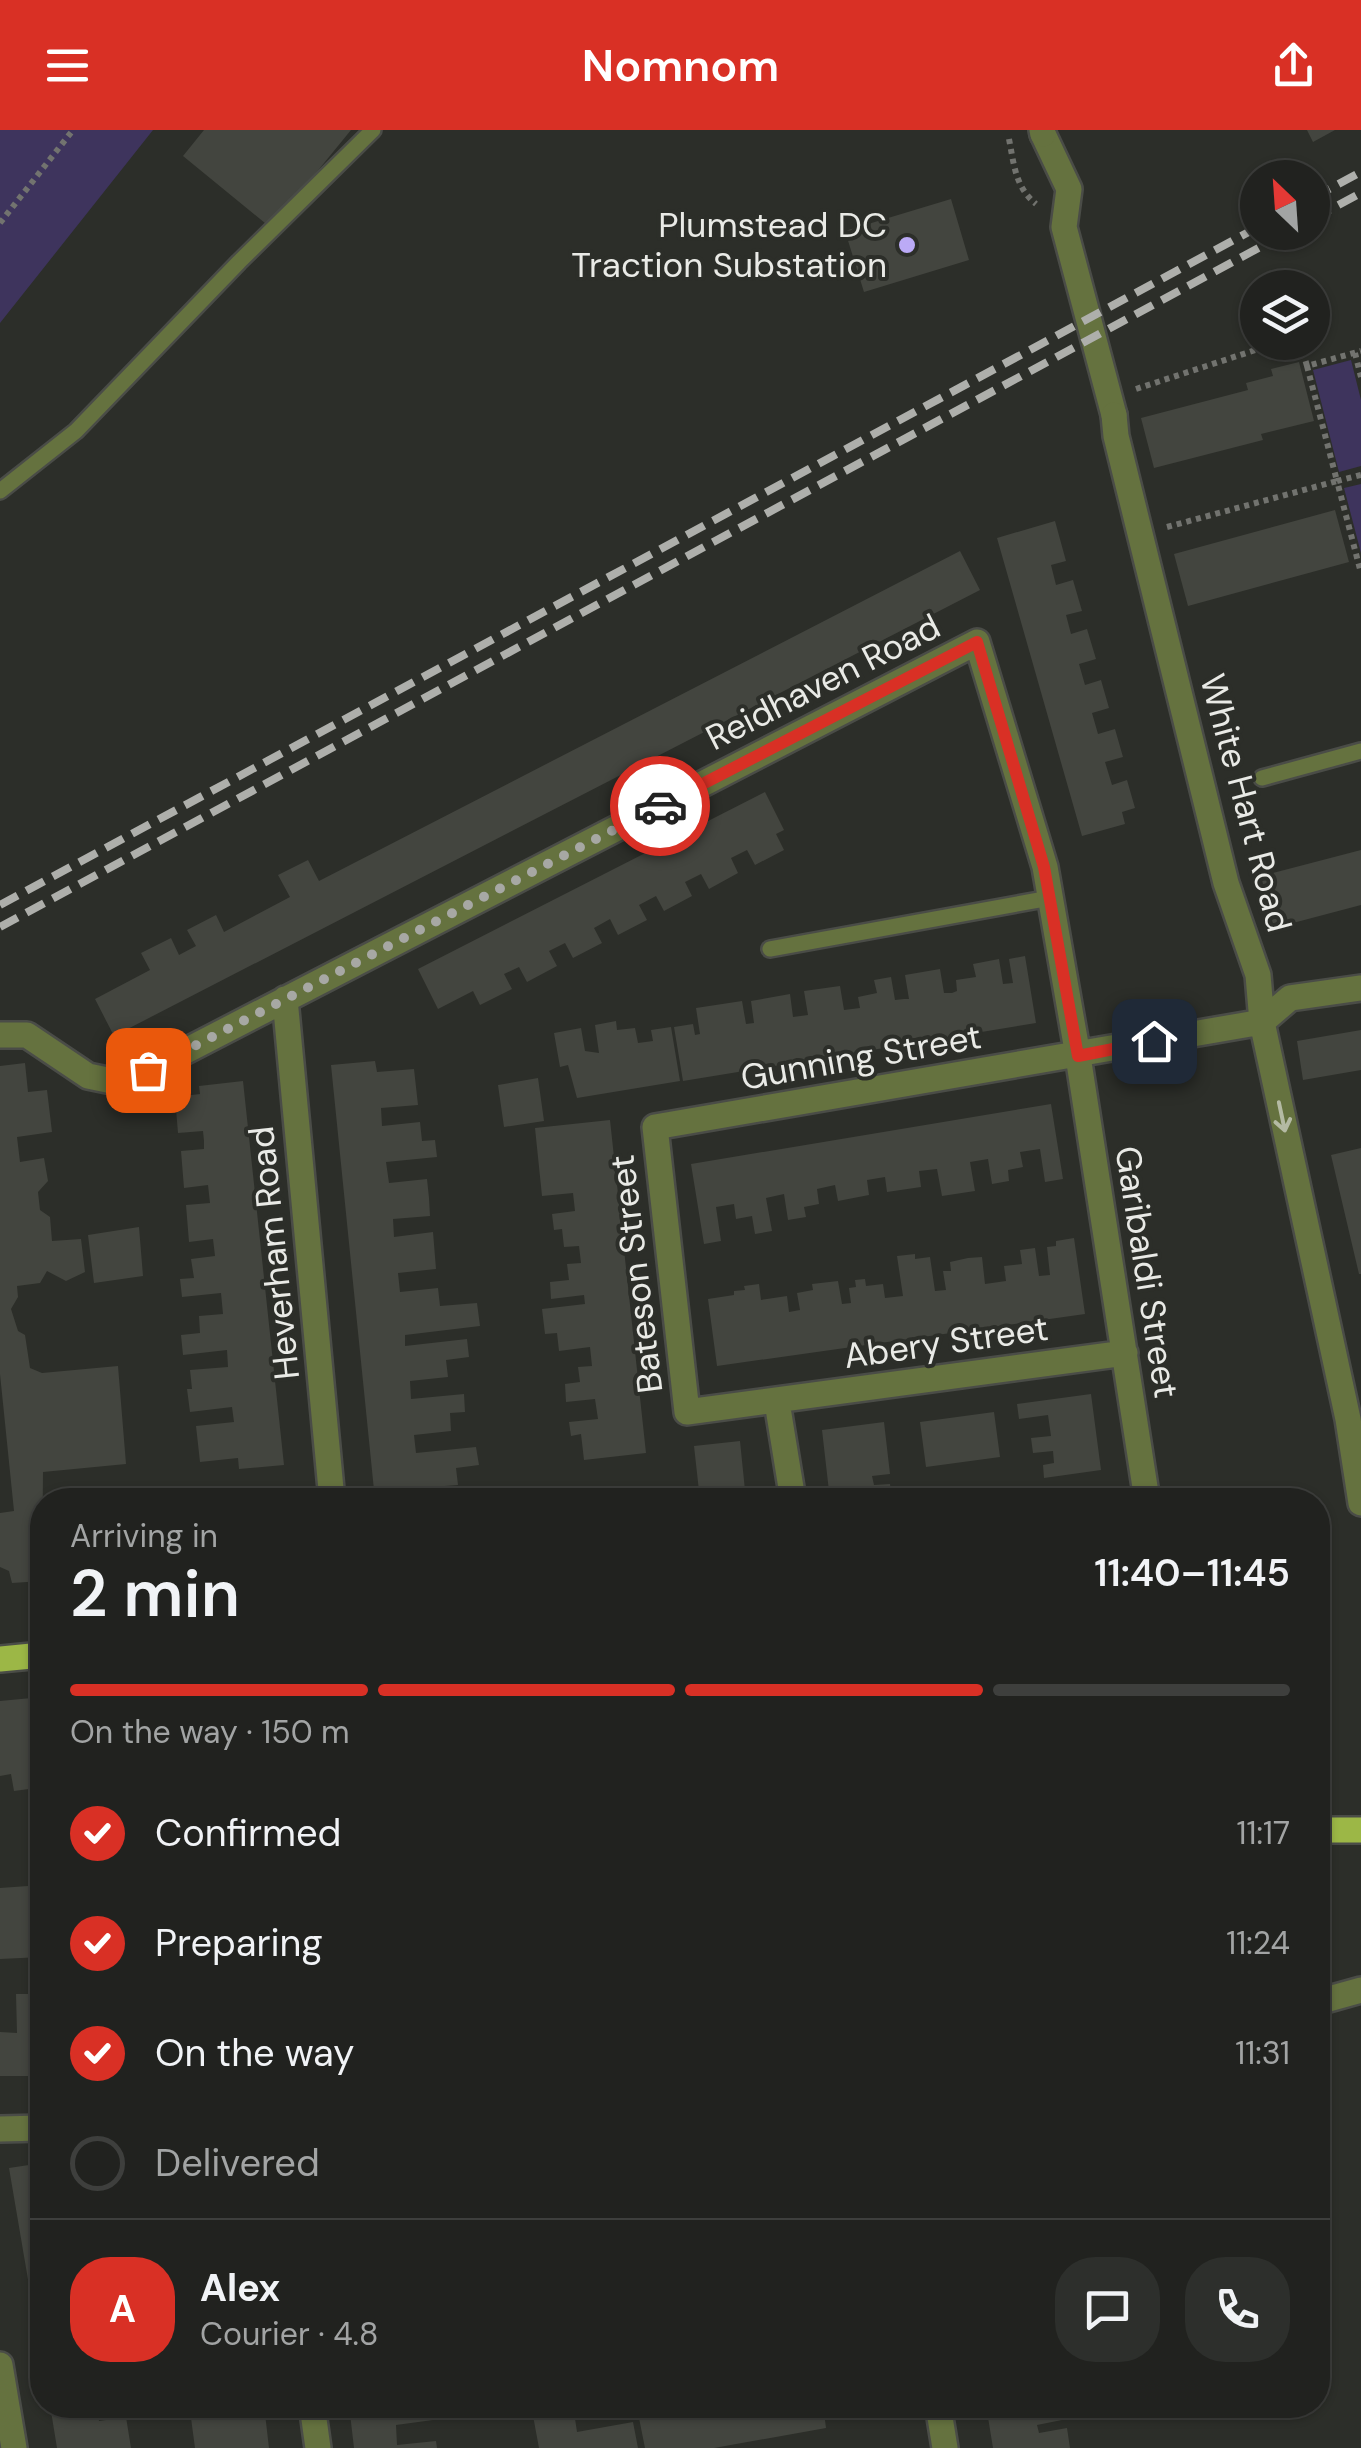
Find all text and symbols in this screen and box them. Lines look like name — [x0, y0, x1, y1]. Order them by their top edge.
text: Nomnom — [582, 36, 779, 95]
icon: menu — [40, 38, 95, 93]
icon: share — [1266, 38, 1321, 93]
north arrow — [1240, 160, 1330, 250]
map controls — [1240, 160, 1330, 360]
place label: Plumstead DC Traction Substation — [571, 202, 887, 288]
marker: Plumstead DC Traction Substation — [896, 234, 918, 256]
button: layers — [1240, 270, 1330, 360]
street label: Reidhaven Road — [698, 603, 948, 761]
street label: White Hart Road — [1189, 669, 1303, 937]
courier — [610, 756, 710, 856]
icon: car — [633, 779, 688, 834]
pin — [1112, 999, 1197, 1084]
street label: Gunning Street — [737, 1013, 985, 1101]
icon: home — [1127, 1014, 1182, 1069]
pin — [106, 1028, 191, 1113]
icon: bag — [121, 1043, 176, 1098]
one-way arrow — [1274, 1100, 1292, 1132]
street label: Heverham Road — [238, 1124, 310, 1382]
street label: Garibaldi Street — [1104, 1143, 1190, 1401]
street label: Bateson Street — [599, 1152, 673, 1396]
street label: Abery Street — [841, 1305, 1051, 1379]
text: Arriving in — [70, 1515, 218, 1557]
text: 11:40–11:45 — [1094, 1548, 1290, 1598]
text: 2 min — [70, 1552, 240, 1636]
text: On the way · 150 m — [70, 1711, 350, 1753]
icon: check — [70, 1806, 125, 1861]
text: Confirmed — [155, 1808, 341, 1858]
text: 11:17 — [1236, 1812, 1290, 1854]
icon: check — [70, 1916, 125, 1971]
text: Preparing — [155, 1918, 323, 1968]
text: 11:24 — [1226, 1922, 1290, 1964]
icon: check — [70, 2026, 125, 2081]
text: On the way — [155, 2028, 354, 2078]
text: 11:31 — [1235, 2032, 1290, 2074]
text: Delivered — [155, 2138, 320, 2188]
button: chat — [1055, 2257, 1160, 2362]
button: phone — [1185, 2257, 1290, 2362]
text: Alex — [200, 2263, 280, 2313]
text: A — [109, 2284, 136, 2334]
text: Courier · 4.8 — [200, 2313, 378, 2355]

